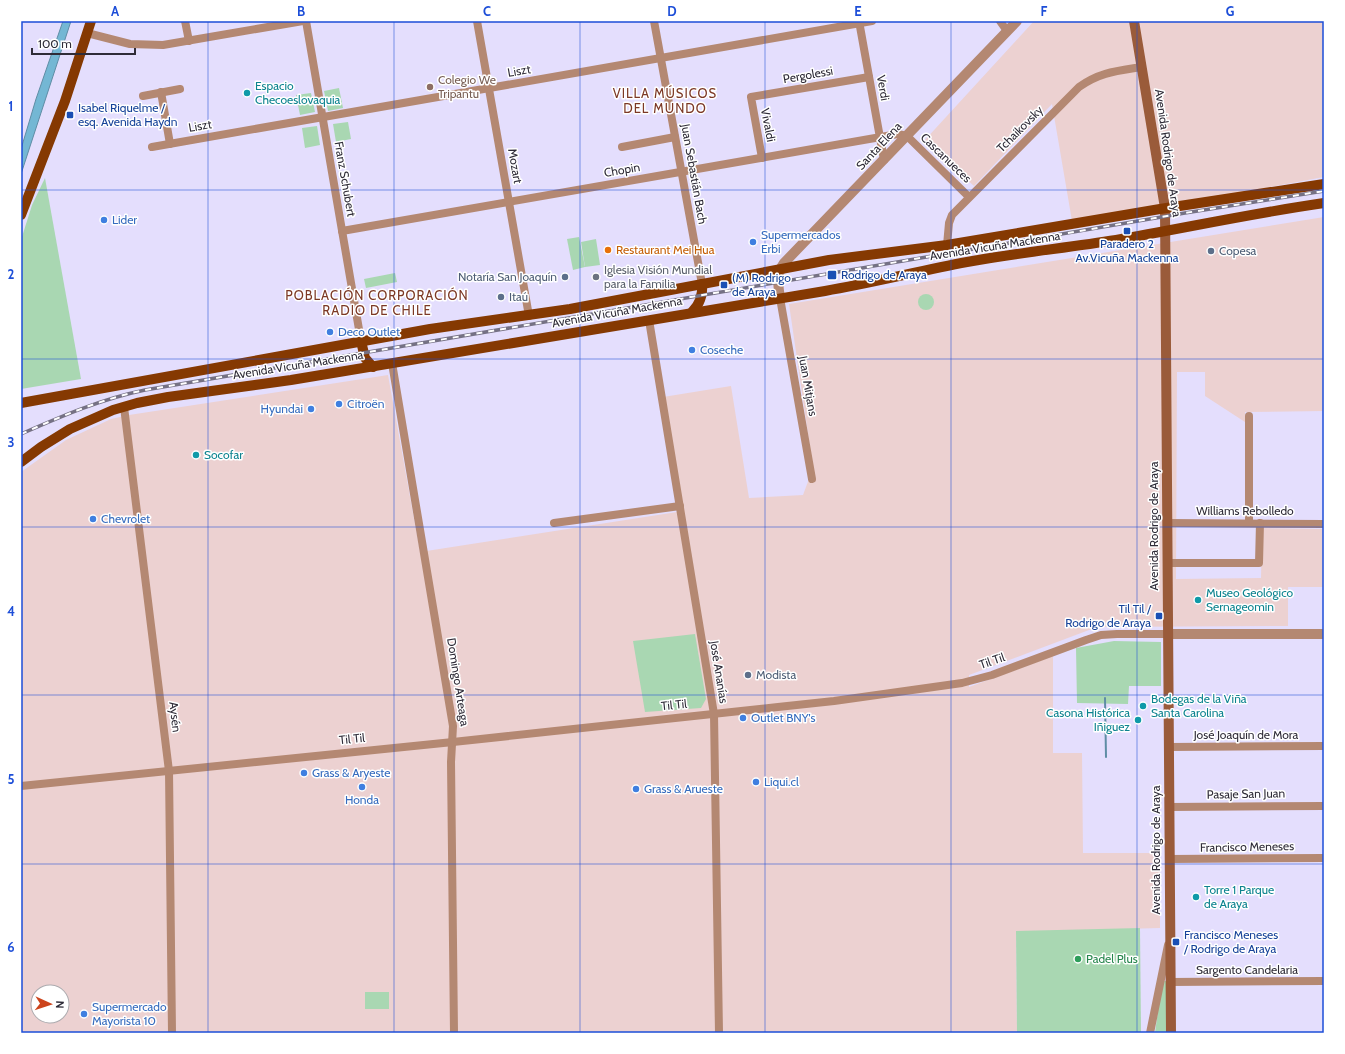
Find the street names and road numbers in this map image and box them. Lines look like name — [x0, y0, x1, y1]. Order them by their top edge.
street label: Liszt — [506, 61, 532, 80]
street label: Pergolessi — [782, 63, 834, 86]
street label: Verdi — [874, 74, 893, 102]
street label: Avenida Rodrigo de Araya — [1152, 88, 1185, 218]
street label: Tchaikovsky — [993, 102, 1046, 155]
street label: Vivaldi — [758, 107, 779, 143]
street label: Liszt — [187, 116, 213, 135]
street label: Santa Elena — [853, 118, 905, 173]
street label: Juan Sebastián Bach — [678, 122, 711, 225]
street label: Cascanueces — [918, 130, 975, 186]
street label: Franz Schubert — [331, 140, 359, 218]
street label: Mozart — [505, 147, 526, 185]
street label: Chopin — [603, 159, 641, 180]
street label: Avenida Vicuña Mackenna — [929, 228, 1061, 263]
street label: Avenida Vicuña Mackenna — [551, 293, 683, 330]
street label: Avenida Vicuña Mackenna — [232, 347, 364, 382]
street label: Juan Mitjans — [796, 354, 821, 417]
street label: Avenida Rodrigo de Araya — [1146, 461, 1161, 591]
street label: Williams Rebolledo — [1196, 503, 1294, 518]
street label: Domingo Arteaga — [444, 637, 473, 727]
street label: José Ananías — [707, 639, 732, 704]
street label: Til Til — [977, 649, 1007, 672]
street label: Til Til — [660, 696, 688, 713]
street label: Aysén — [166, 701, 185, 733]
street label: José Joaquín de Mora — [1193, 727, 1299, 742]
street label: Til Til — [338, 730, 366, 747]
street label: Avenida Rodrigo de Araya — [1148, 785, 1163, 915]
street label: Pasaje San Juan — [1207, 785, 1286, 802]
street label: Francisco Meneses — [1200, 838, 1294, 855]
street label: Sargento Candelaria — [1196, 962, 1298, 977]

